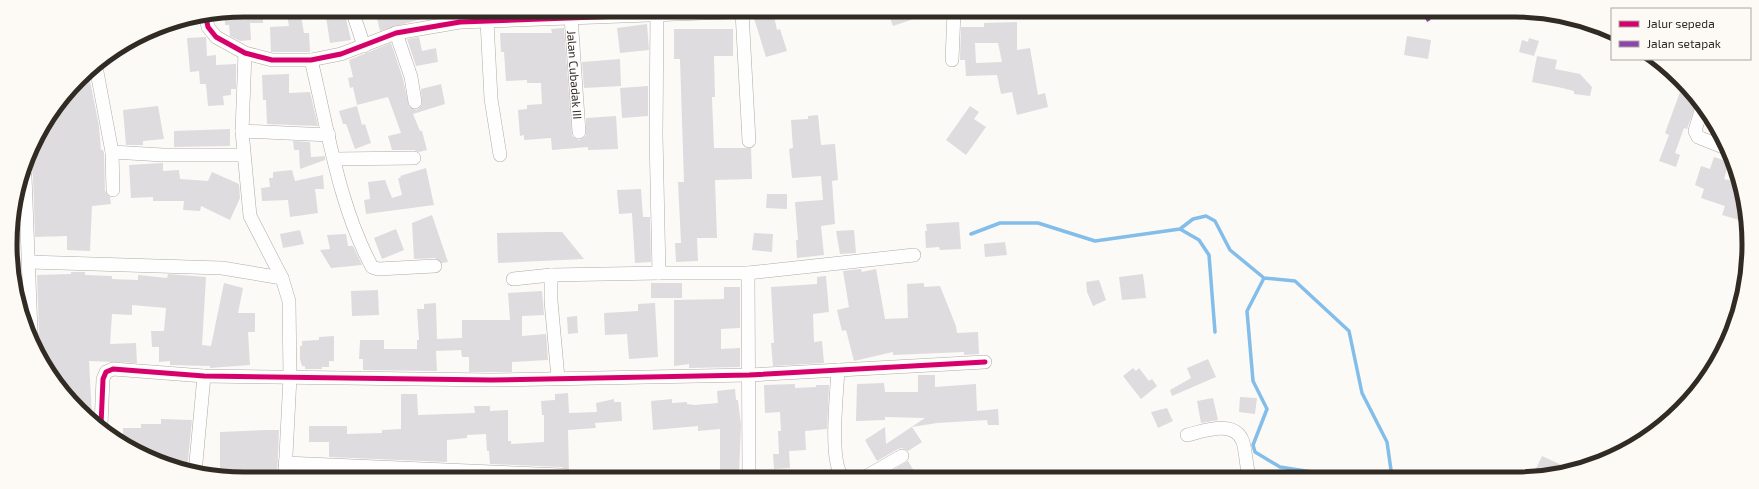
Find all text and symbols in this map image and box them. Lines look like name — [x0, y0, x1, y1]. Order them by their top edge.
legend — [1611, 8, 1751, 60]
text: Jalur sepeda — [1647, 16, 1715, 30]
street label: Jalan Cubadak III — [565, 30, 585, 120]
text: Jalan setapak — [1647, 36, 1721, 50]

